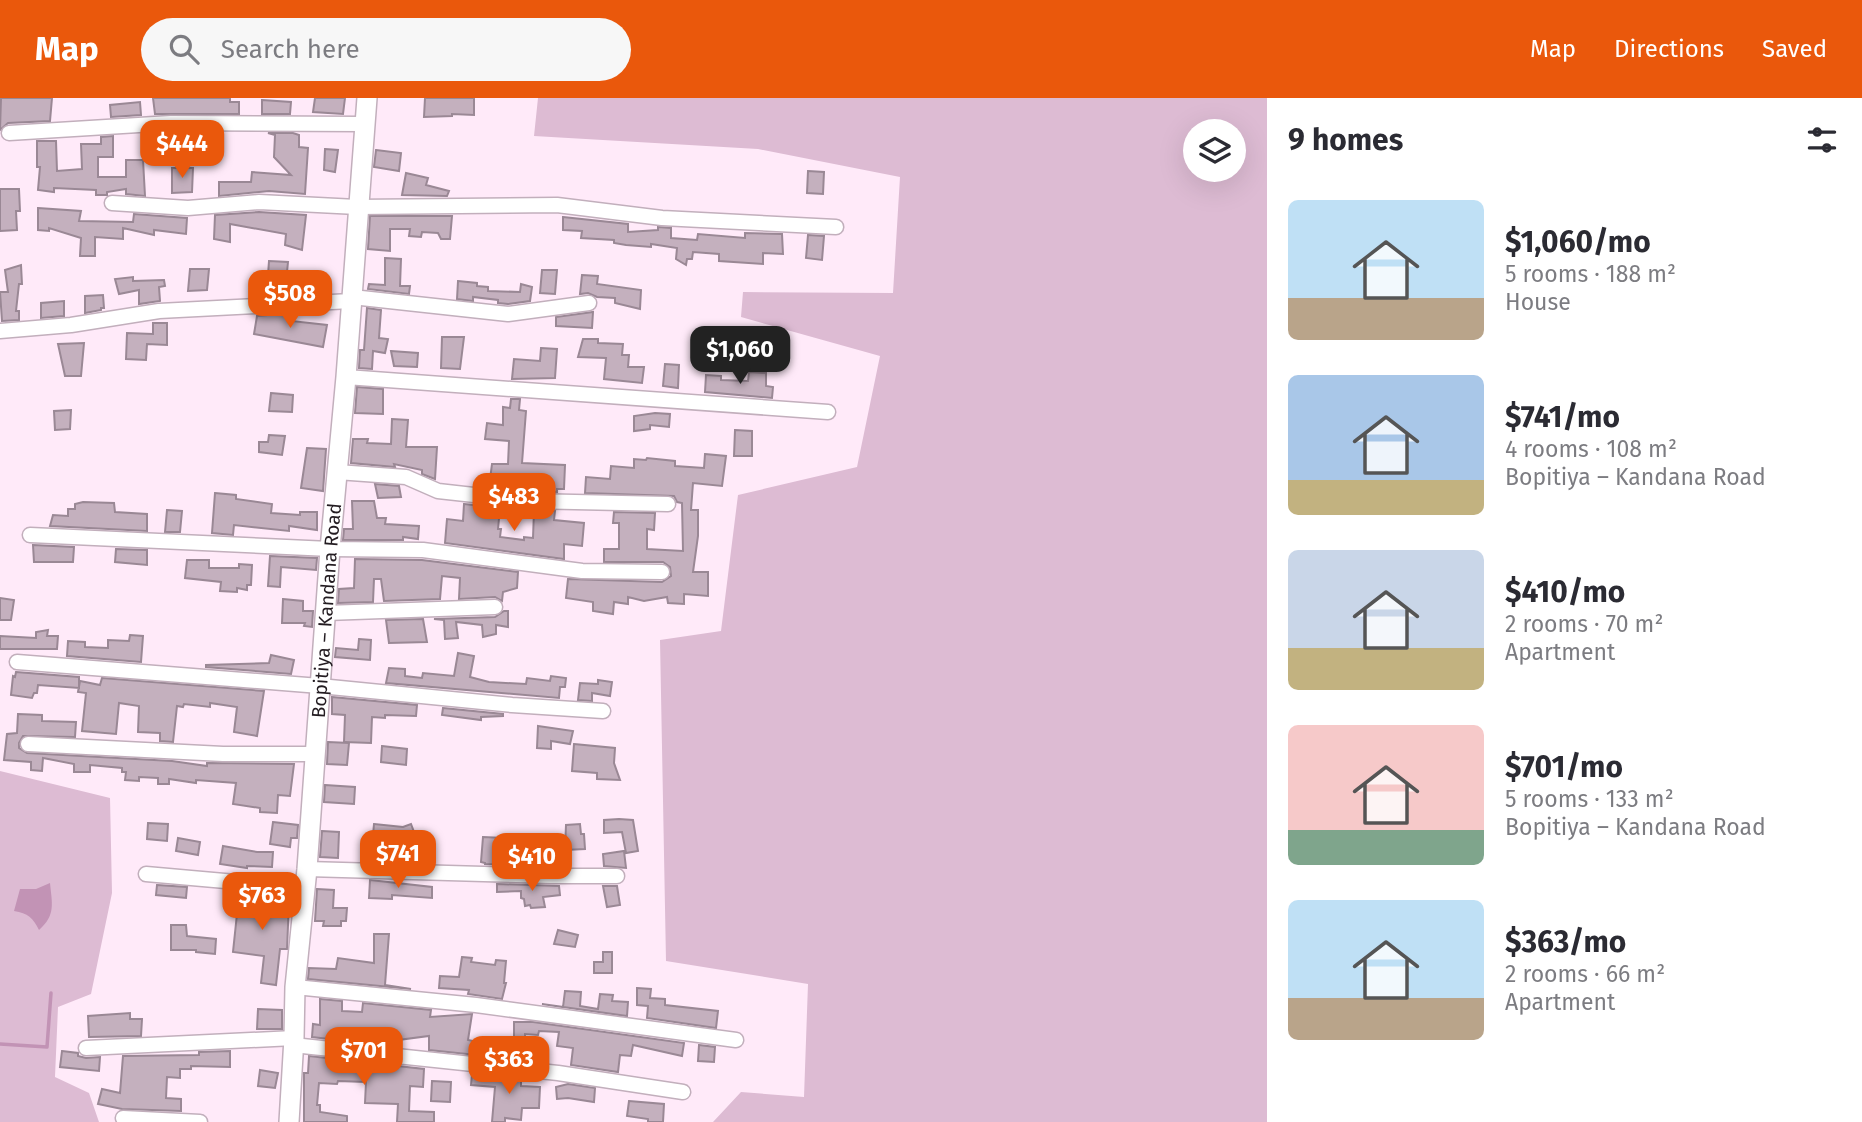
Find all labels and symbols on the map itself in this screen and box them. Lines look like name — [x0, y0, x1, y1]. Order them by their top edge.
pin: $444 — [141, 120, 223, 180]
pin: $508 — [249, 271, 331, 330]
pin: $1,060 — [683, 327, 797, 386]
pin: $483 — [473, 474, 555, 533]
street label: Bopitiya – Kandana Road — [307, 502, 346, 719]
pin: $741 — [357, 830, 439, 890]
pin: $410 — [491, 834, 573, 893]
pin: $763 — [221, 872, 303, 932]
pin: $701 — [323, 1028, 405, 1087]
pin: $363 — [468, 1037, 550, 1096]

